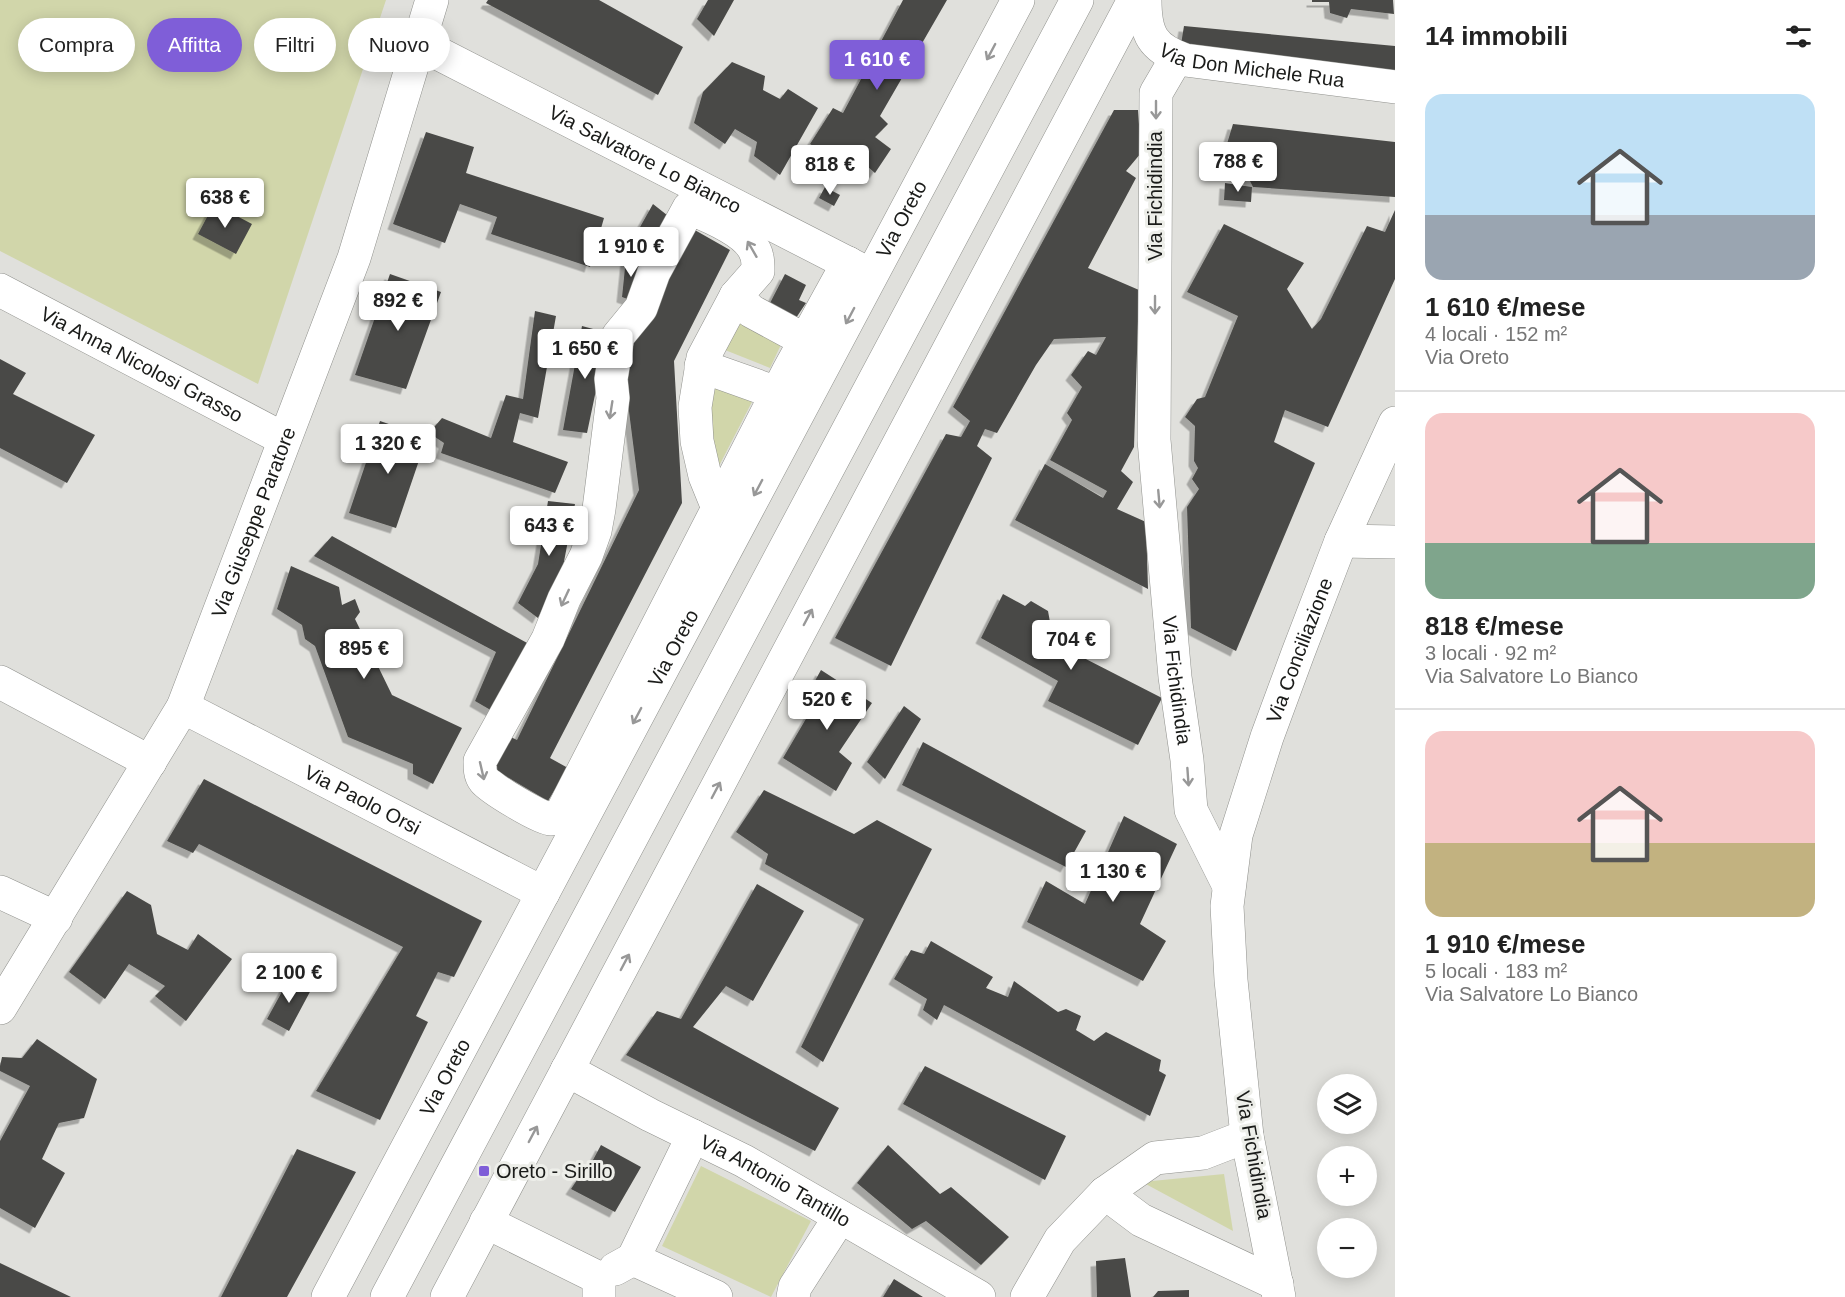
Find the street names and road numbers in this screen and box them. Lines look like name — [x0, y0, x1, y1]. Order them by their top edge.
street label: Via Don Michele Rua — [1155, 39, 1347, 92]
street label: Via Salvatore Lo Bianco — [545, 101, 745, 218]
street label: Via Fichidindia — [1144, 130, 1166, 261]
street label: Via Oreto — [872, 177, 931, 261]
street label: Via Anna Nicolosi Grasso — [37, 302, 247, 426]
street label: Via Giuseppe Paratore — [207, 424, 300, 621]
street label: Via Conciliazione — [1262, 575, 1337, 726]
street label: Via Oreto — [644, 606, 703, 690]
street label: Via Fichidindia — [1159, 615, 1196, 747]
street label: Via Paolo Orsi — [301, 761, 424, 839]
street label: Via Oreto — [415, 1035, 474, 1119]
street label: Via Fichidindia — [1232, 1089, 1276, 1222]
street label: Via Antonio Tantillo — [697, 1130, 854, 1231]

